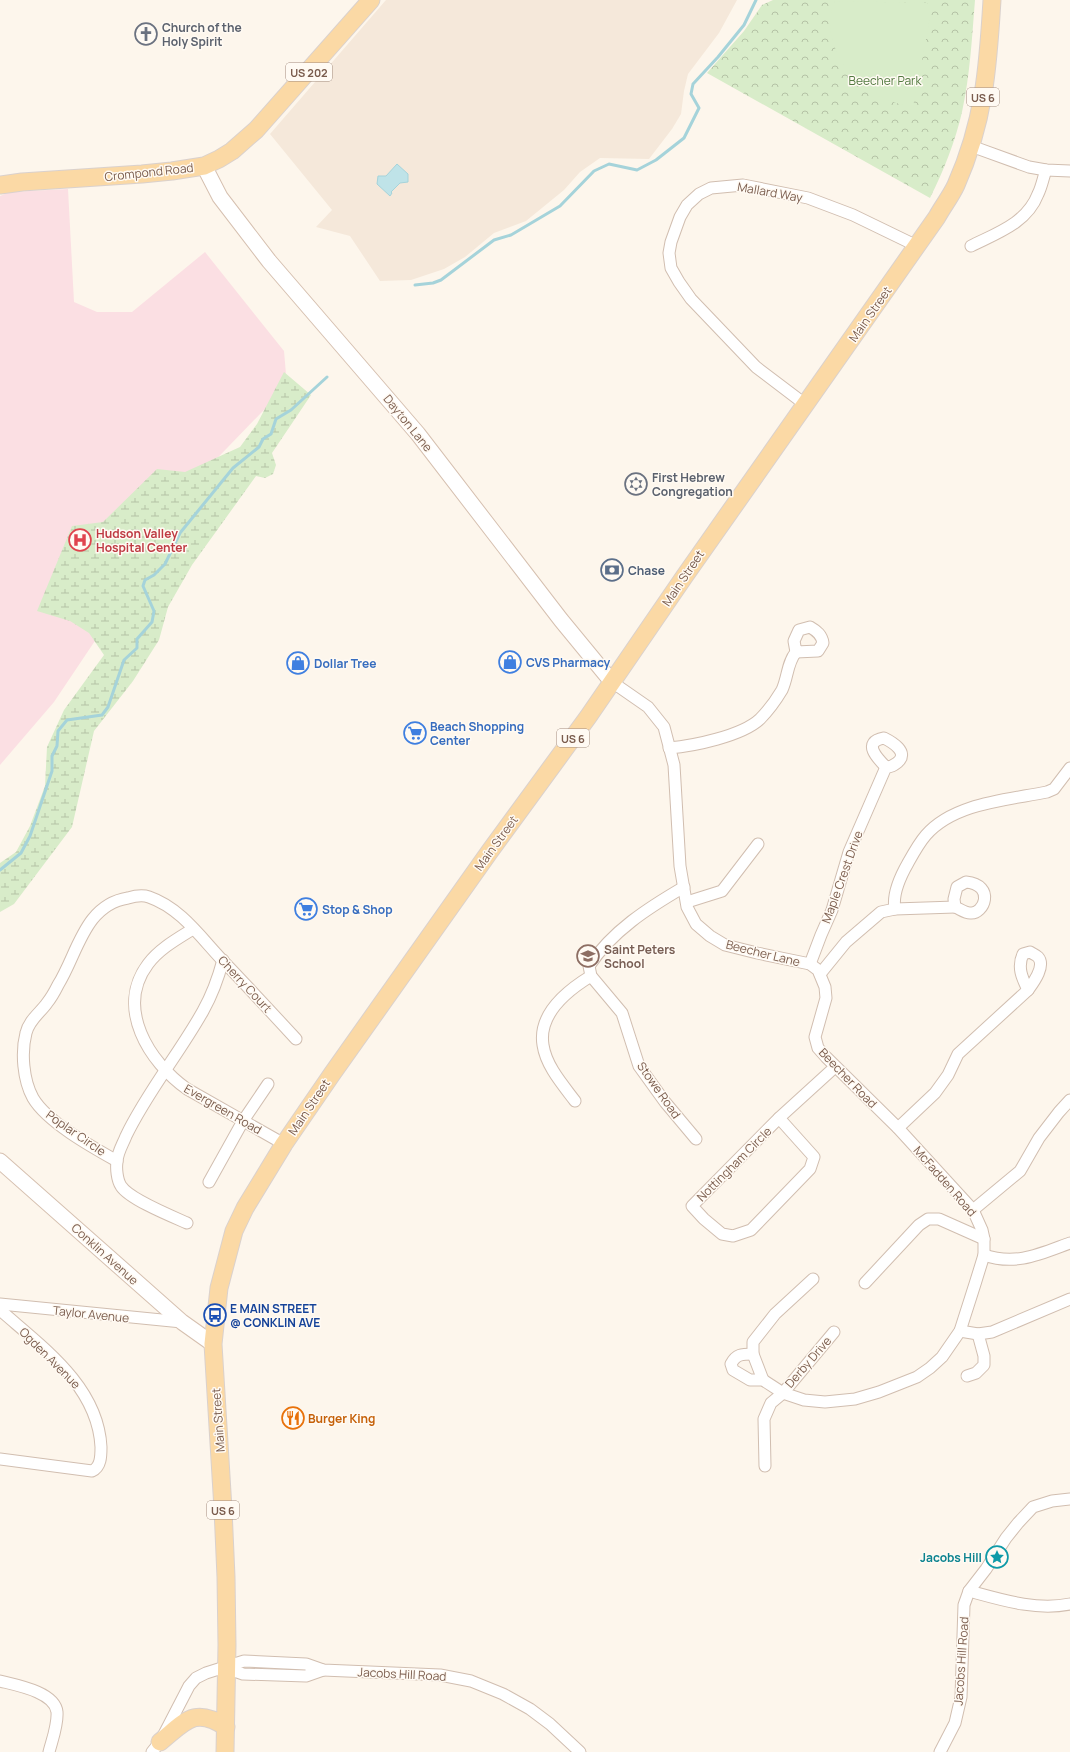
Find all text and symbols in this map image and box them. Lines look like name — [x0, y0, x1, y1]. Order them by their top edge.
place label: Church of the Holy Spirit — [162, 19, 242, 50]
church icon: Church of the Holy Spirit — [133, 21, 159, 47]
road number: US 202 — [286, 63, 332, 81]
park label: Beecher Park — [849, 72, 922, 89]
road number: US 6 — [967, 88, 999, 106]
street label: Crompond Road — [104, 159, 194, 185]
street label: Mallard Way — [736, 178, 805, 206]
street label: Main Street — [845, 283, 896, 345]
street label: Dayton Lane — [380, 391, 436, 455]
place label: First Hebrew Congregation — [652, 469, 733, 500]
synagogue icon: First Hebrew Congregation — [623, 471, 649, 497]
place label: Hudson Valley Hospital Center — [96, 525, 188, 556]
hospital icon: Hudson Valley Hospital Center — [67, 527, 93, 553]
street label: Main Street — [658, 546, 708, 609]
bank icon: Chase — [599, 557, 625, 583]
place label: Chase — [628, 562, 665, 579]
shop icon: CVS Pharmacy — [497, 649, 523, 675]
shop icon: Dollar Tree — [285, 650, 311, 676]
place label: CVS Pharmacy — [526, 654, 611, 671]
place label: Dollar Tree — [314, 655, 376, 672]
place label: Beach Shopping Center — [430, 718, 524, 749]
supermarket icon: Beach Shopping Center — [402, 720, 428, 746]
road number: US 6 — [557, 729, 589, 747]
street label: Main Street — [470, 812, 522, 874]
street label: Maple Crest Drive — [817, 828, 867, 926]
supermarket icon: Stop & Shop — [293, 896, 319, 922]
place label: Stop & Shop — [322, 901, 393, 918]
street label: Beecher Lane — [724, 936, 802, 970]
place label: Saint Peters School — [604, 941, 676, 972]
school or university icon: Saint Peters School — [575, 943, 601, 969]
street label: Cherry Court — [214, 952, 276, 1016]
street label: Beecher Road — [815, 1044, 881, 1112]
street label: Stowe Road — [633, 1058, 685, 1122]
street label: Main Street — [284, 1075, 334, 1138]
street label: Evergreen Road — [181, 1080, 265, 1138]
street label: Poplar Circle — [43, 1106, 109, 1160]
street label: Nottingham Circle — [693, 1123, 775, 1205]
street label: McFadden Road — [910, 1142, 980, 1220]
street label: Conklin Avenue — [68, 1219, 142, 1289]
place label: E MAIN STREET @ CONKLIN AVE — [230, 1300, 320, 1331]
street label: Taylor Avenue — [52, 1302, 130, 1326]
bus stop icon: E MAIN STREET @ CONKLIN AVE — [202, 1302, 228, 1328]
street label: Ogden Avenue — [16, 1324, 84, 1392]
street label: Derby Drive — [781, 1333, 835, 1391]
street label: Main Street — [207, 1387, 229, 1453]
restaurant icon: Burger King — [280, 1405, 306, 1431]
place label: Burger King — [308, 1410, 375, 1427]
road number: US 6 — [207, 1501, 239, 1519]
place icon: Jacobs Hill — [984, 1544, 1010, 1570]
place label: Jacobs Hill — [920, 1549, 982, 1566]
street label: Jacobs Hill Road — [949, 1616, 973, 1706]
street label: Jacobs Hill Road — [357, 1663, 447, 1685]

